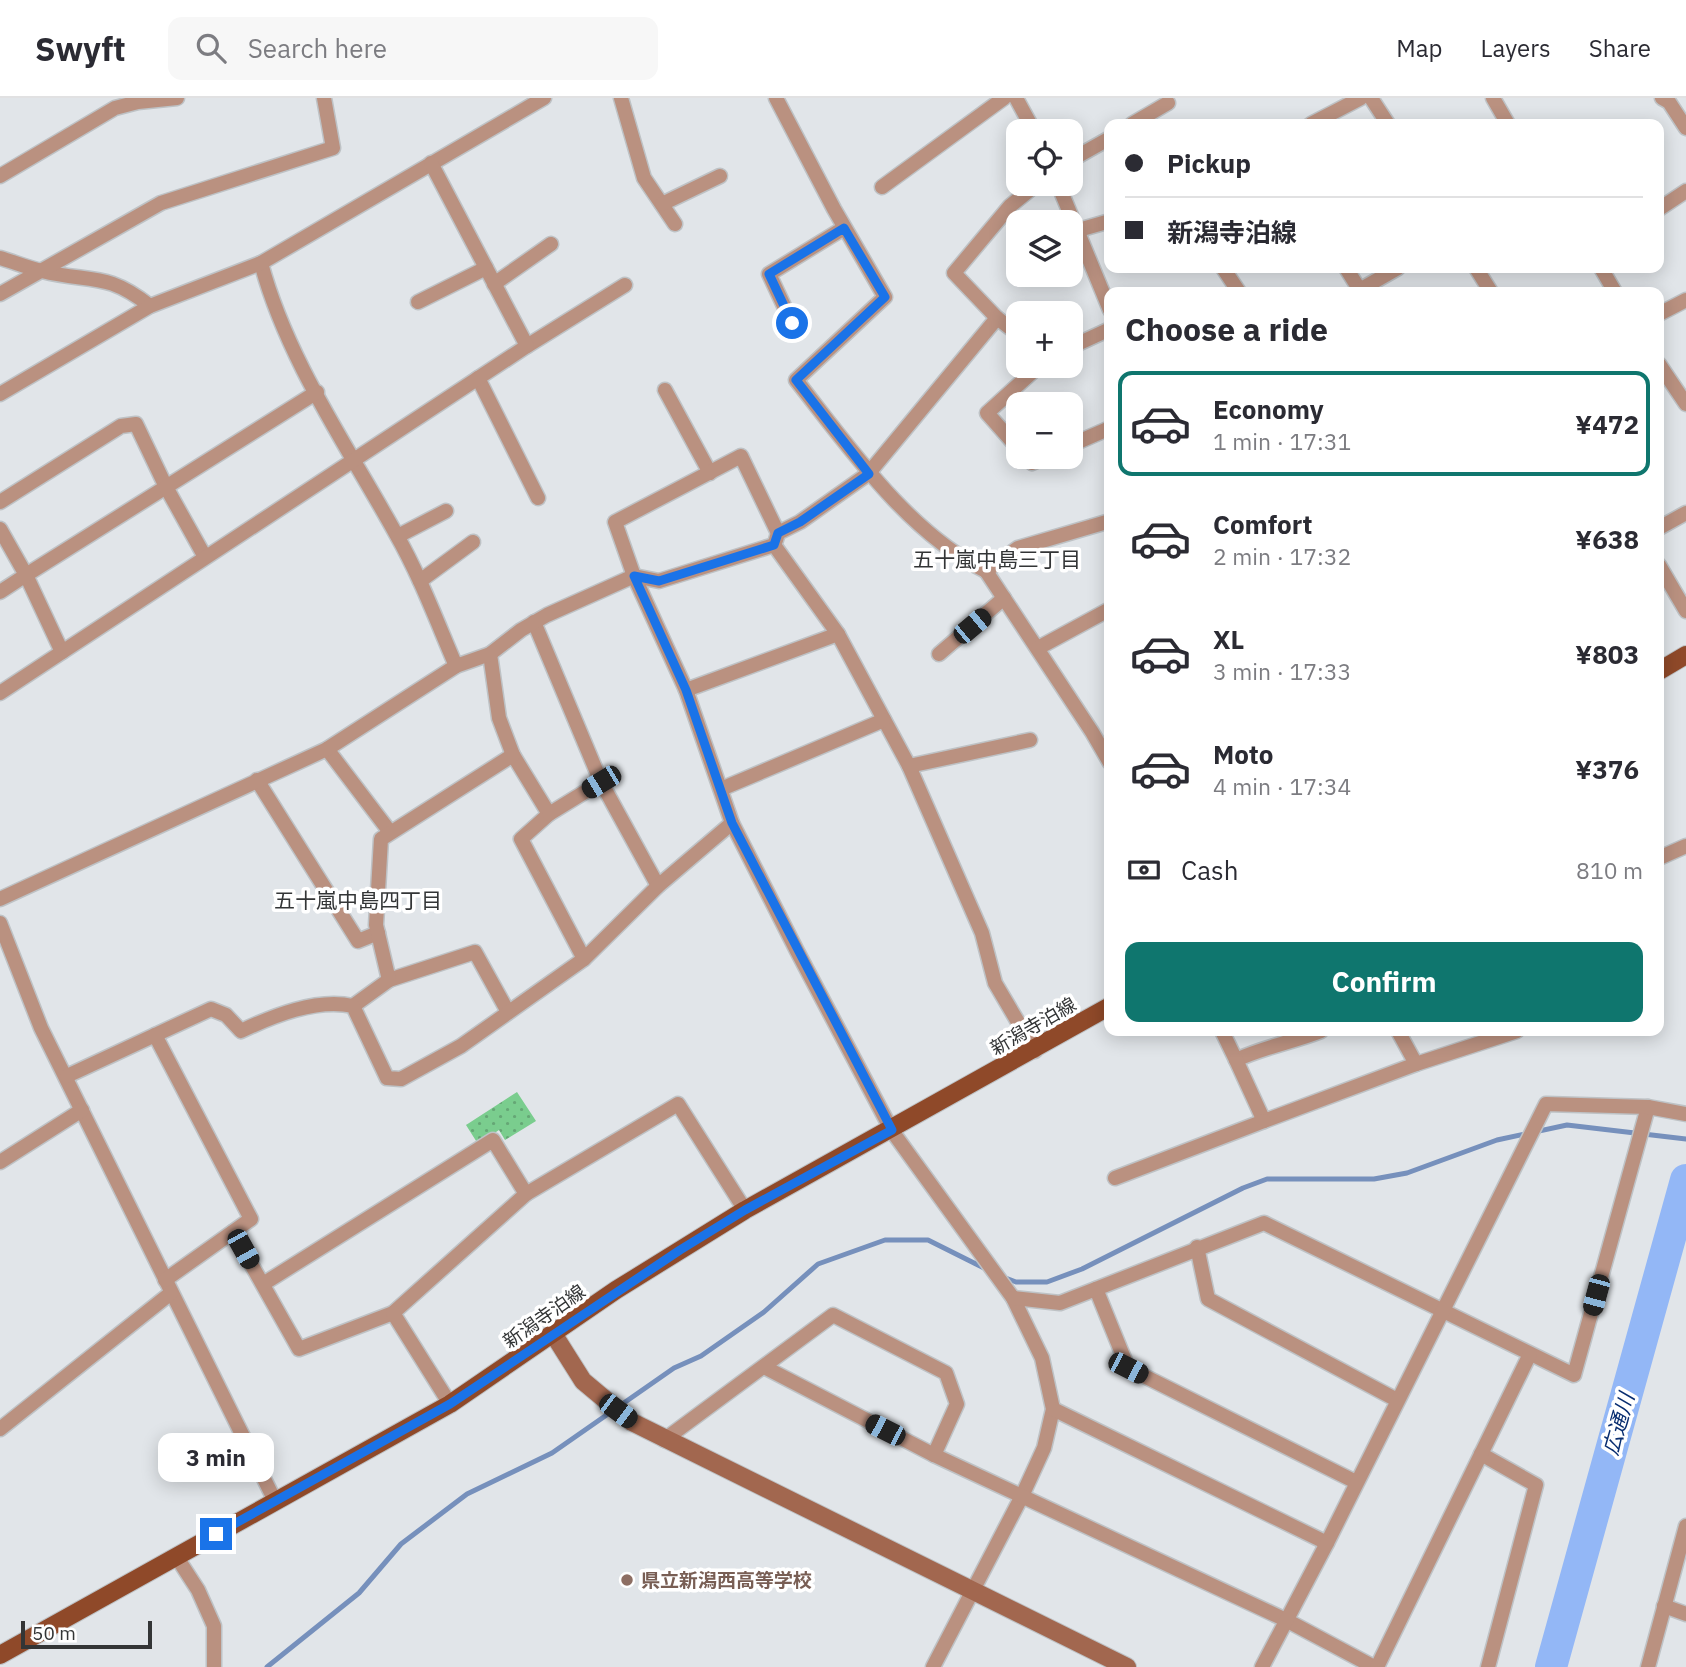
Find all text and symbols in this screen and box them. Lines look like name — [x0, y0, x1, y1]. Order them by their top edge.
search box — [168, 17, 658, 80]
text: Swyft — [35, 27, 126, 70]
icon: search — [192, 29, 230, 67]
text: Search here — [248, 31, 387, 65]
text: Map — [1396, 32, 1443, 64]
text: Layers — [1481, 32, 1551, 64]
text: Share — [1589, 32, 1651, 64]
map controls — [1006, 119, 1083, 469]
button: locate — [1006, 119, 1083, 196]
text: Pickup — [1167, 146, 1251, 180]
button: layers — [1006, 210, 1083, 287]
text: 新潟寺泊線 — [1167, 215, 1297, 249]
button: + — [1006, 301, 1083, 378]
route start — [776, 307, 808, 339]
text: Choose a ride — [1125, 308, 1328, 350]
button: − — [1006, 392, 1083, 469]
icon: car — [1129, 392, 1192, 455]
text: Economy — [1213, 392, 1324, 426]
text: ¥472 — [1575, 407, 1639, 441]
text: 1 min · 17:31 — [1213, 426, 1351, 456]
icon: car — [1129, 507, 1192, 570]
text: Comfort — [1213, 507, 1312, 541]
text: ¥638 — [1575, 522, 1639, 556]
text: 2 min · 17:32 — [1213, 541, 1351, 571]
district label: 五十嵐中島三丁目 — [913, 545, 1081, 573]
car — [950, 604, 995, 648]
icon: car — [1129, 622, 1192, 685]
text: XL — [1213, 622, 1244, 656]
text: ¥803 — [1575, 637, 1639, 671]
text: 3 min · 17:33 — [1213, 656, 1351, 686]
icon: car — [1129, 737, 1192, 800]
text: Moto — [1213, 737, 1273, 771]
text: ¥376 — [1575, 752, 1639, 786]
car — [578, 762, 625, 802]
text: 4 min · 17:34 — [1213, 771, 1351, 801]
icon: cash — [1125, 851, 1163, 889]
text: Cash — [1181, 853, 1238, 887]
text: 810 m — [1576, 855, 1643, 885]
district label: 五十嵐中島四丁目 — [274, 886, 442, 914]
button: Confirm — [1125, 942, 1643, 1022]
street label: 新潟寺泊線 — [986, 992, 1080, 1060]
car — [224, 1226, 263, 1272]
car — [1581, 1272, 1612, 1318]
street label: 新潟寺泊線 — [498, 1279, 590, 1353]
car — [1105, 1349, 1152, 1387]
water label: 広通川 — [1596, 1388, 1641, 1458]
car — [595, 1390, 642, 1432]
car — [862, 1411, 909, 1449]
callout: 3 min — [158, 1432, 274, 1482]
text: 3 min — [186, 1442, 246, 1472]
route end — [200, 1518, 232, 1550]
place label: 県立新潟西高等学校 — [641, 1568, 812, 1592]
marker: 県立新潟西高等学校 — [619, 1572, 635, 1588]
scale bar — [21, 1618, 152, 1650]
text: 50 m — [32, 1621, 76, 1645]

